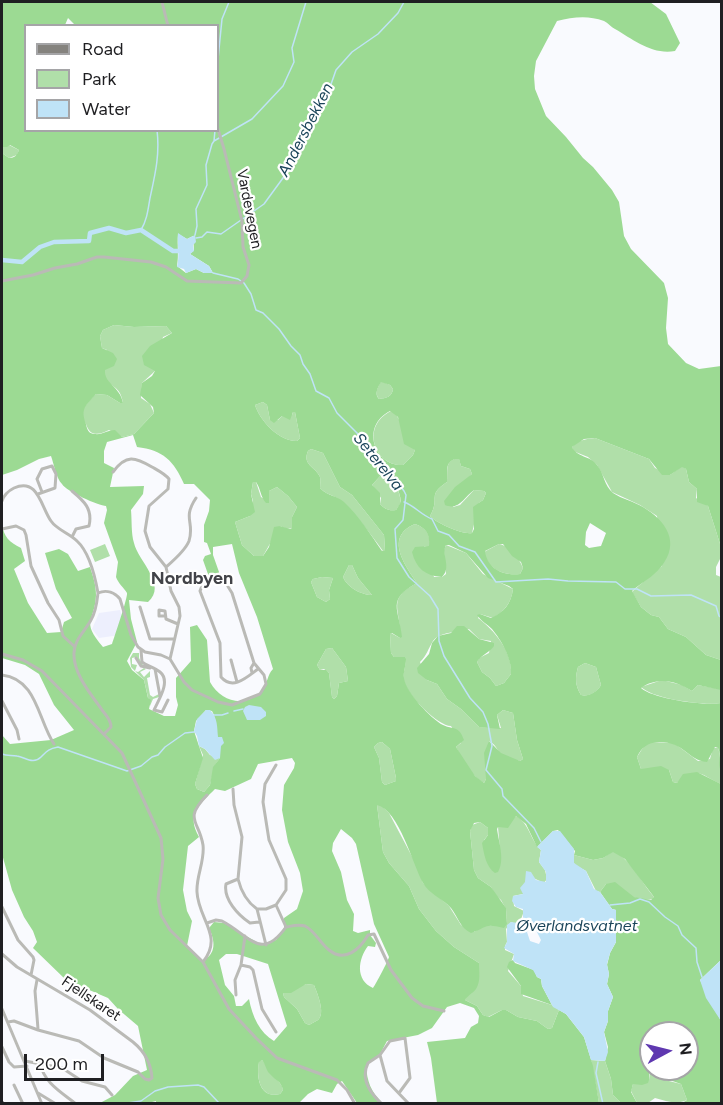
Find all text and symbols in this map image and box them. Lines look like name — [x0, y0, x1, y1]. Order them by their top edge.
legend — [24, 24, 219, 132]
text: Road — [82, 38, 123, 60]
text: Park — [82, 68, 116, 90]
water label: Andersbekken — [274, 80, 338, 180]
text: Water — [82, 98, 130, 120]
street label: Vardevegen — [232, 168, 266, 250]
water label: Seterelva — [349, 429, 407, 495]
district label: Nordbyen — [151, 568, 233, 590]
water label: Øverlandsvatnet — [516, 916, 638, 936]
street label: Fjellskaret — [58, 973, 124, 1025]
north arrow — [639, 1021, 699, 1081]
scale bar — [27, 1042, 106, 1080]
text: N — [675, 1042, 696, 1056]
text: 200 m — [35, 1053, 88, 1075]

